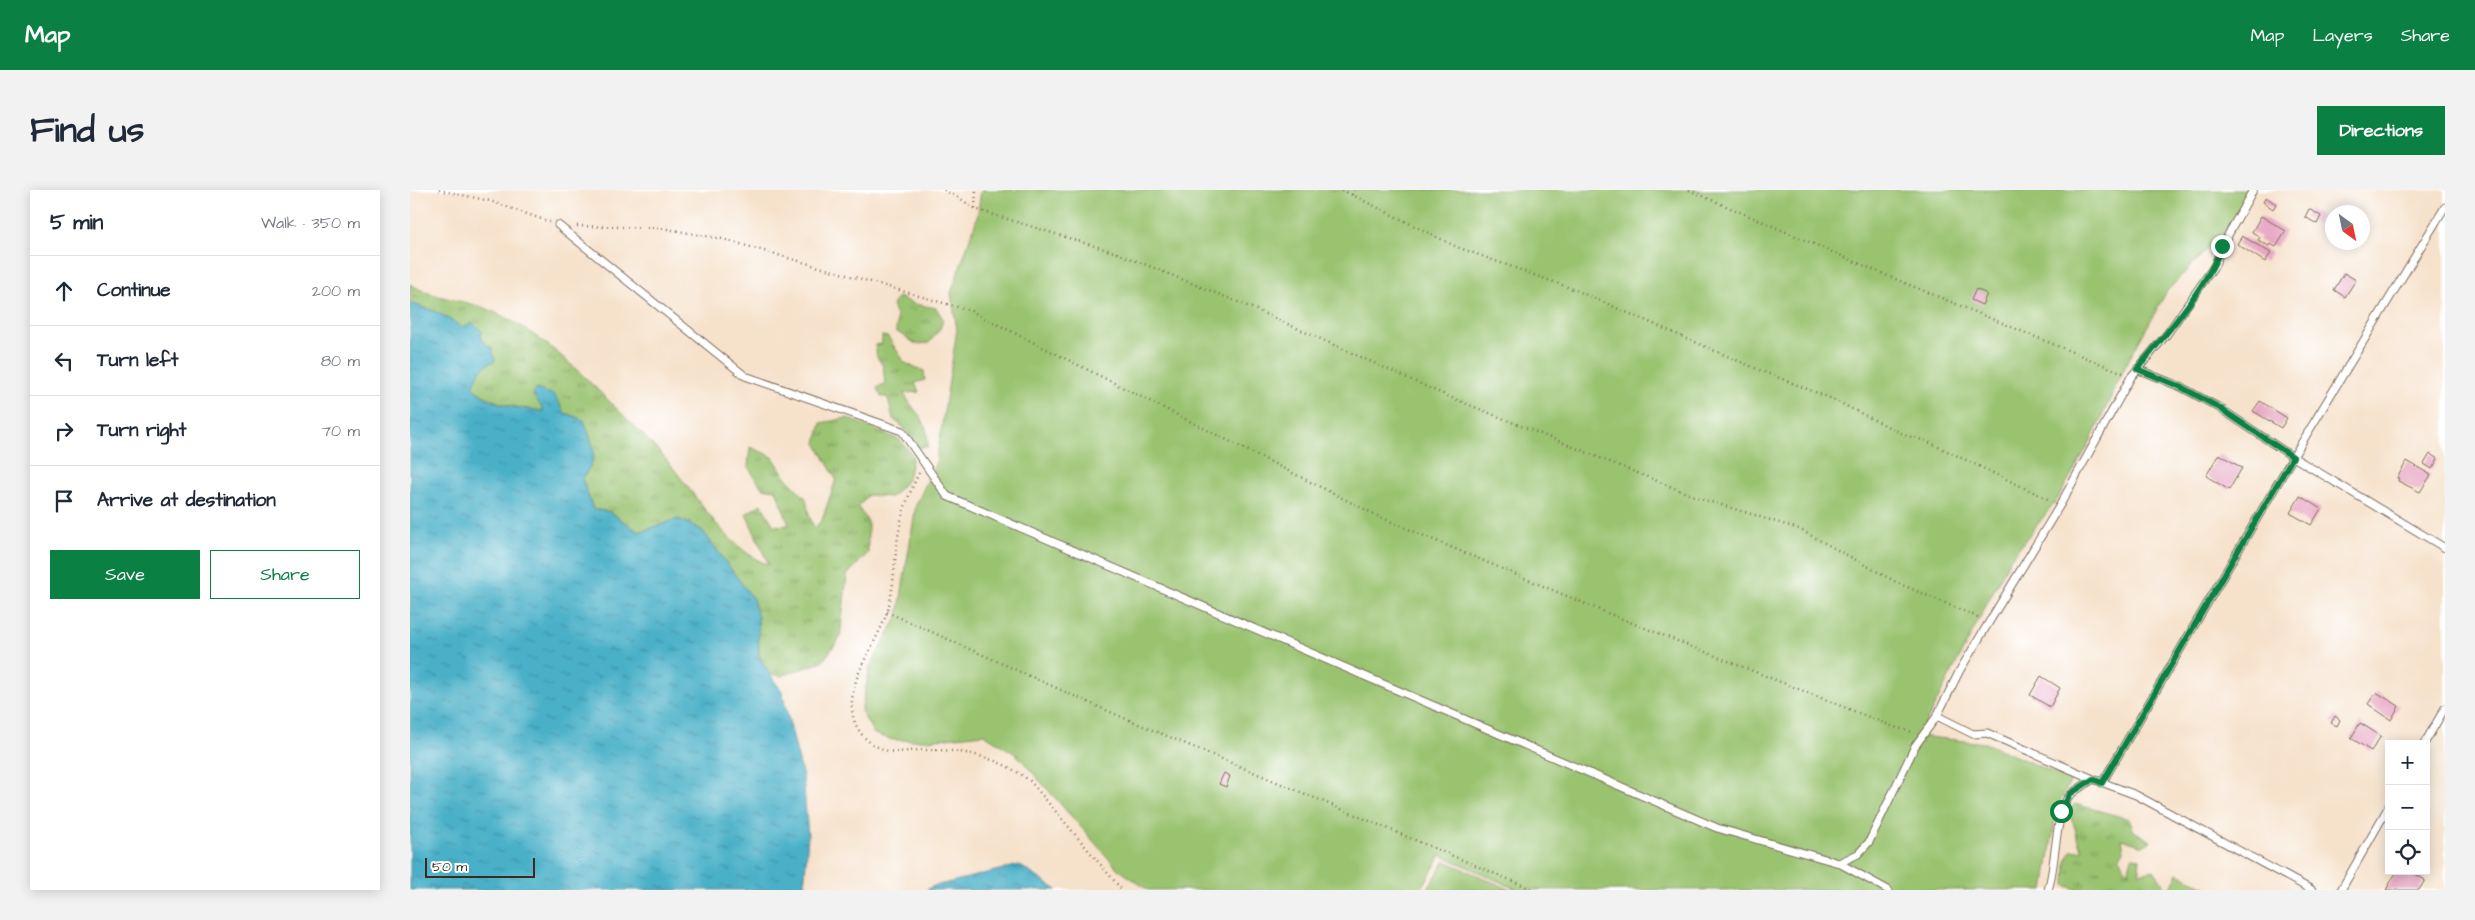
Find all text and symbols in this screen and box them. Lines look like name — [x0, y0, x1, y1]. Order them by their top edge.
text: Map — [25, 18, 70, 52]
text: Map — [2250, 23, 2284, 48]
text: Layers — [2312, 23, 2373, 48]
text: Share — [2401, 23, 2450, 48]
text: Find us — [30, 106, 144, 155]
button: Directions — [2317, 106, 2445, 155]
north arrow — [2325, 205, 2370, 250]
text: 5 min — [50, 208, 103, 237]
text: Walk · 350 m — [261, 212, 360, 234]
route end — [2211, 235, 2234, 258]
icon: ahead — [50, 277, 78, 305]
text: Continue — [97, 277, 171, 304]
text: 200 m — [312, 280, 360, 302]
icon: left — [50, 347, 78, 375]
text: Turn left — [97, 347, 178, 374]
text: 80 m — [321, 350, 360, 372]
icon: right — [50, 417, 78, 445]
text: Turn right — [97, 417, 186, 444]
text: 70 m — [321, 420, 360, 442]
icon: arrive — [50, 487, 78, 515]
text: Arrive at destination — [97, 487, 276, 514]
button: Save — [50, 550, 200, 599]
button: Share — [210, 550, 360, 599]
map controls — [2385, 740, 2430, 875]
button: + — [2385, 740, 2430, 785]
button: − — [2385, 785, 2430, 830]
route start — [2050, 800, 2073, 823]
button: locate — [2385, 830, 2430, 875]
scale bar — [425, 855, 535, 878]
text: 50 m — [432, 857, 467, 877]

